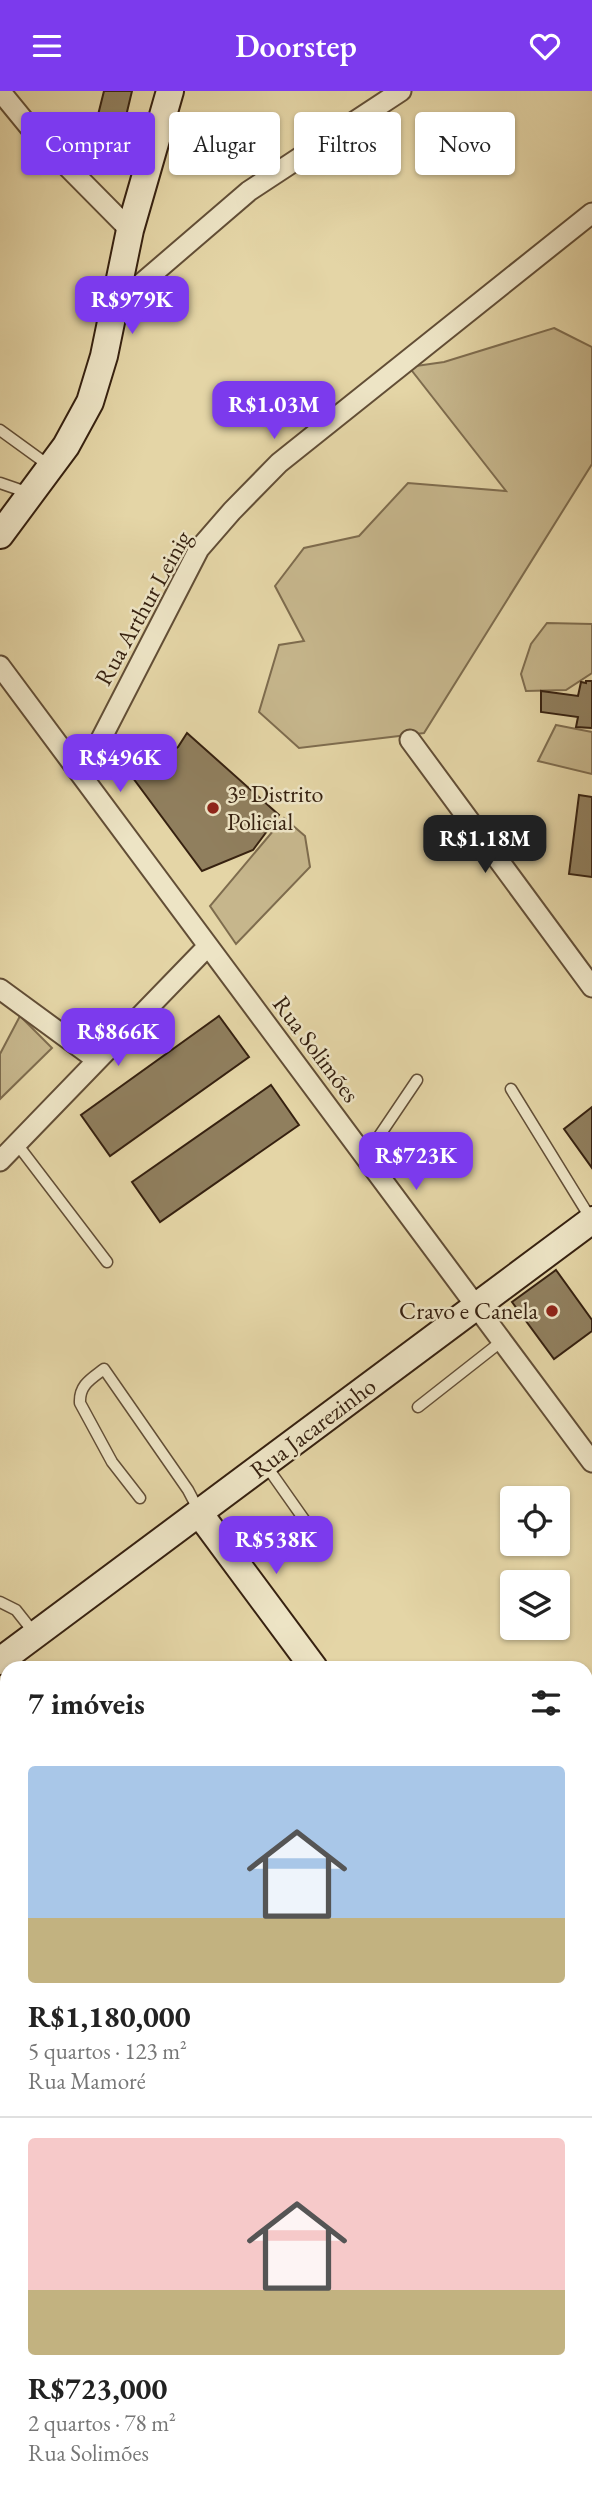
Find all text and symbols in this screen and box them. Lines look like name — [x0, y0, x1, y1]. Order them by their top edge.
text: Doorstep — [235, 25, 357, 67]
icon: menu — [28, 27, 66, 65]
icon: heart — [526, 27, 564, 65]
chip: Comprar — [21, 112, 155, 175]
chip: Alugar — [169, 112, 280, 175]
chip: Filtros — [294, 112, 401, 175]
chip: Novo — [415, 112, 515, 175]
pin: R$979K — [75, 277, 189, 336]
text: R$979K — [91, 284, 173, 314]
pin: R$1.03M — [209, 381, 339, 441]
text: R$1.03M — [228, 389, 320, 419]
street label: Rua Arthur Leinig — [87, 524, 198, 691]
pin: R$496K — [63, 735, 177, 794]
text: R$496K — [79, 742, 161, 772]
place label: 3º Distrito Policial — [227, 778, 323, 837]
marker: 3º Distrito Policial — [205, 800, 221, 816]
pin: R$1.18M — [420, 815, 550, 875]
text: R$1.18M — [439, 823, 531, 853]
street label: Rua Solimões — [266, 989, 367, 1108]
pin: R$866K — [61, 1009, 175, 1068]
text: R$866K — [77, 1016, 159, 1046]
pin: R$723K — [359, 1133, 473, 1192]
text: R$723K — [375, 1140, 457, 1170]
place label: Cravo e Canela — [399, 1295, 538, 1326]
marker: Cravo e Canela — [544, 1303, 560, 1319]
street label: Rua Jacarezinho — [243, 1370, 382, 1485]
map controls — [500, 1486, 570, 1640]
button: locate — [500, 1486, 570, 1556]
pin: R$538K — [219, 1517, 333, 1576]
text: R$538K — [235, 1524, 317, 1554]
button: layers — [500, 1570, 570, 1640]
text: 7 imóveis — [28, 1684, 145, 1723]
icon: filters — [527, 1684, 565, 1722]
icon: home — [234, 1811, 360, 1937]
text: R$1,180,000 — [28, 1997, 191, 2036]
text: 5 quartos · 123 m² — [28, 2036, 187, 2066]
text: Rua Mamoré — [28, 2066, 146, 2096]
icon: home — [234, 2183, 360, 2309]
text: R$723,000 — [28, 2369, 167, 2408]
text: 2 quartos · 78 m² — [28, 2408, 176, 2438]
text: Rua Solimões — [28, 2438, 149, 2468]

